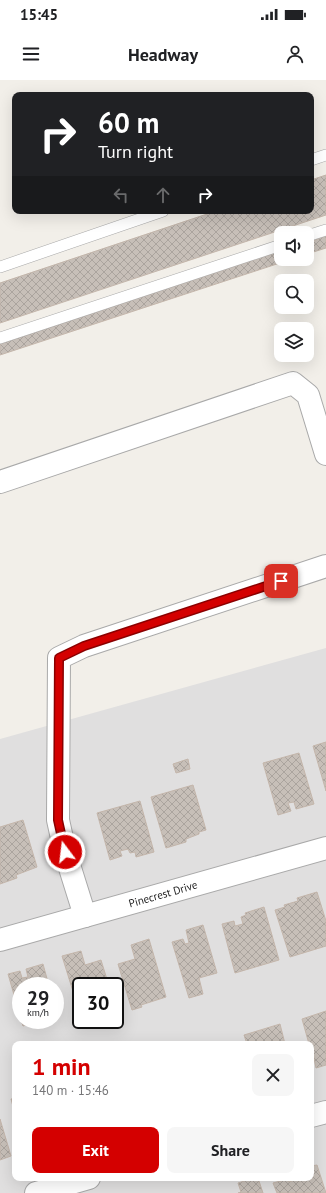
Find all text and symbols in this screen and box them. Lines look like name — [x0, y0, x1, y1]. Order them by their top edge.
text: 15:45 — [20, 5, 58, 24]
icon: menu — [20, 43, 42, 65]
text: Headway — [128, 43, 198, 66]
icon: person — [284, 43, 306, 65]
text: 60 m — [98, 104, 159, 141]
icon: right — [32, 108, 84, 160]
text: Turn right — [98, 140, 173, 163]
icon: left — [110, 184, 132, 206]
icon: ahead — [152, 184, 174, 206]
icon: right — [194, 184, 216, 206]
map controls — [274, 226, 314, 362]
button: sound — [274, 226, 314, 266]
button: search — [274, 274, 314, 314]
button: layers — [274, 322, 314, 362]
pin — [264, 564, 298, 598]
icon: arrive — [270, 570, 292, 592]
position arrow — [44, 831, 86, 873]
street label: Pinecrest Drive — [127, 877, 199, 910]
speed limit sign: 30 — [72, 977, 124, 1029]
text: 29 — [27, 985, 49, 1011]
text: km/h — [27, 1006, 49, 1019]
text: 1 min — [32, 1051, 91, 1082]
button: close — [252, 1054, 294, 1096]
text: 140 m · 15:46 — [32, 1082, 109, 1099]
button: Exit — [32, 1127, 159, 1173]
button: Share — [167, 1127, 294, 1173]

